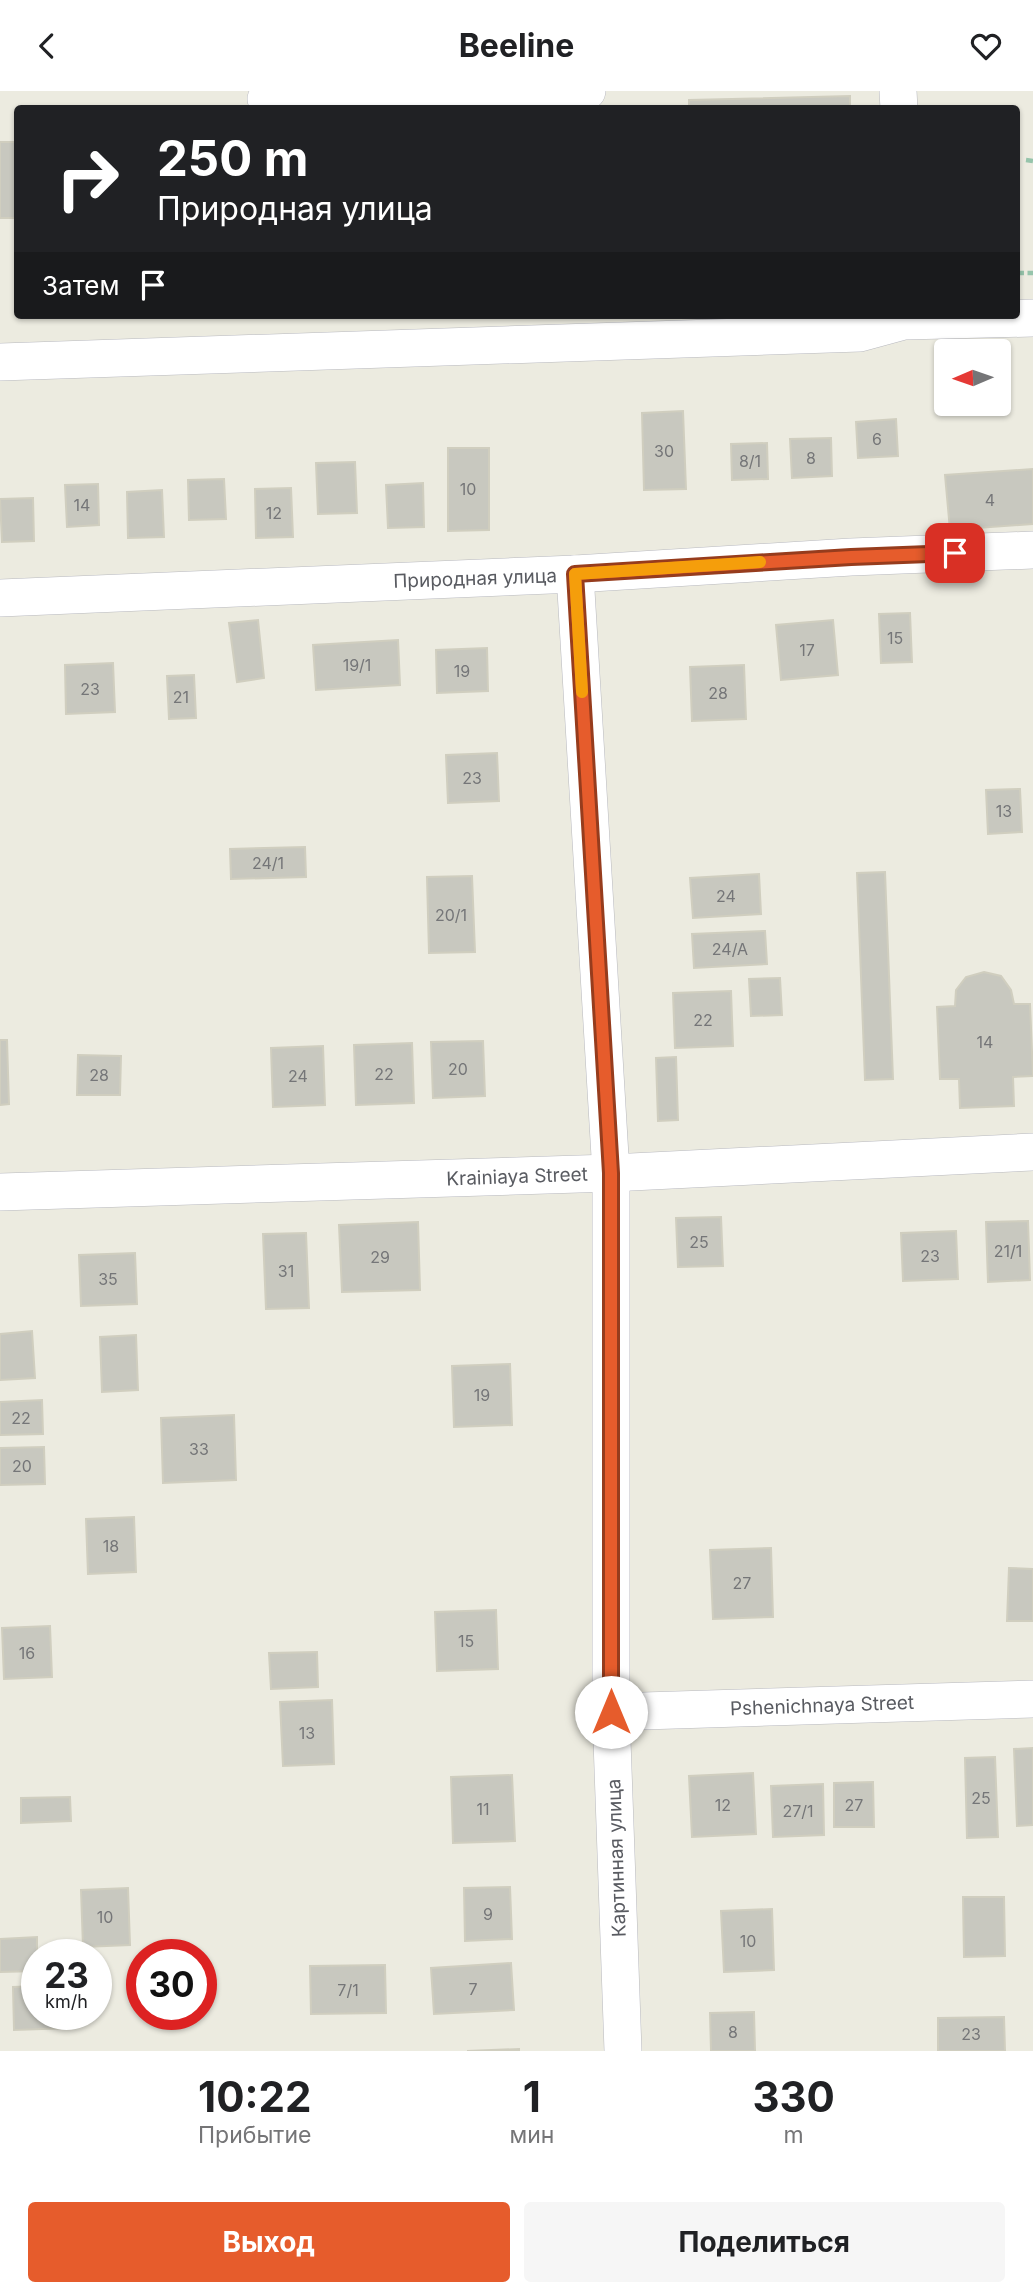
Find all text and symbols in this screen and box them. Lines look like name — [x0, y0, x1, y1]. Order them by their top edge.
text: Beeline — [459, 26, 574, 65]
icon: back — [28, 27, 66, 65]
icon: heart — [967, 27, 1005, 65]
text: 250 m — [157, 129, 309, 188]
icon: right — [42, 133, 133, 224]
text: Природная улица — [157, 189, 433, 228]
icon: arrive — [134, 266, 172, 304]
text: Затем — [42, 270, 120, 301]
north arrow — [934, 339, 1012, 417]
map controls — [934, 339, 1011, 416]
house number: 6 — [872, 429, 882, 449]
house number: 30 — [654, 441, 674, 461]
house number: 8 — [806, 448, 816, 468]
house number: 8/1 — [739, 451, 761, 471]
house number: 10 — [460, 479, 476, 499]
house number: 4 — [985, 490, 995, 510]
house number: 14 — [74, 495, 90, 515]
house number: 12 — [266, 503, 282, 523]
pin — [925, 523, 985, 583]
icon: arrive — [936, 534, 974, 572]
street label: Природная улица — [393, 564, 557, 593]
house number: 15 — [887, 628, 903, 648]
house number: 17 — [799, 640, 815, 660]
house number: 19/1 — [343, 655, 371, 675]
house number: 19 — [454, 661, 470, 681]
house number: 23 — [80, 679, 100, 699]
house number: 28 — [708, 683, 728, 703]
house number: 21 — [173, 687, 189, 707]
house number: 23 — [462, 768, 482, 788]
house number: 13 — [996, 801, 1012, 821]
house number: 24/1 — [252, 853, 284, 873]
house number: 24 — [716, 886, 736, 906]
house number: 20/1 — [435, 905, 467, 925]
house number: 24/А — [712, 939, 748, 959]
house number: 22 — [693, 1010, 713, 1030]
house number: 14 — [977, 1032, 993, 1052]
house number: 20 — [448, 1059, 468, 1079]
house number: 22 — [374, 1064, 394, 1084]
house number: 28 — [89, 1065, 109, 1085]
house number: 24 — [288, 1066, 308, 1086]
street label: Krainiaya Street — [446, 1163, 588, 1190]
house number: 25 — [689, 1232, 709, 1252]
house number: 21/1 — [994, 1241, 1022, 1261]
house number: 23 — [920, 1246, 940, 1266]
house number: 29 — [370, 1247, 390, 1267]
house number: 31 — [278, 1261, 294, 1281]
house number: 35 — [98, 1269, 118, 1289]
house number: 19 — [474, 1385, 490, 1405]
house number: 22 — [11, 1408, 31, 1428]
house number: 33 — [189, 1439, 209, 1459]
house number: 20 — [12, 1456, 32, 1476]
house number: 18 — [103, 1536, 119, 1556]
house number: 27 — [733, 1573, 751, 1593]
house number: 15 — [458, 1631, 474, 1651]
house number: 16 — [19, 1643, 35, 1663]
position arrow — [574, 1675, 648, 1749]
street label: Pshenichnaya Street — [730, 1691, 914, 1720]
house number: 13 — [299, 1723, 315, 1743]
street label: Картинная улица — [602, 1778, 631, 1938]
house number: 25 — [971, 1788, 991, 1808]
house number: 12 — [715, 1795, 731, 1815]
house number: 27 — [845, 1795, 863, 1815]
house number: 11 — [476, 1799, 490, 1819]
house number: 27/1 — [782, 1801, 814, 1821]
house number: 9 — [483, 1904, 493, 1924]
house number: 10 — [97, 1907, 113, 1927]
house number: 10 — [740, 1931, 756, 1951]
speed limit sign: 30 — [126, 1939, 217, 2030]
text: 23 — [44, 1954, 89, 1996]
house number: 7 — [468, 1979, 478, 1999]
house number: 7/1 — [337, 1980, 359, 2000]
text: km/h — [45, 1991, 88, 2012]
house number: 8 — [728, 2022, 738, 2042]
house number: 23 — [961, 2024, 981, 2044]
text: 10:22 — [198, 2071, 311, 2122]
text: 1 — [523, 2071, 541, 2122]
text: 330 — [752, 2071, 835, 2122]
text: Прибытие — [198, 2121, 311, 2149]
text: мин — [509, 2121, 554, 2149]
text: m — [784, 2121, 804, 2149]
button: Выход — [28, 2202, 510, 2282]
button: Поделиться — [524, 2202, 1005, 2282]

